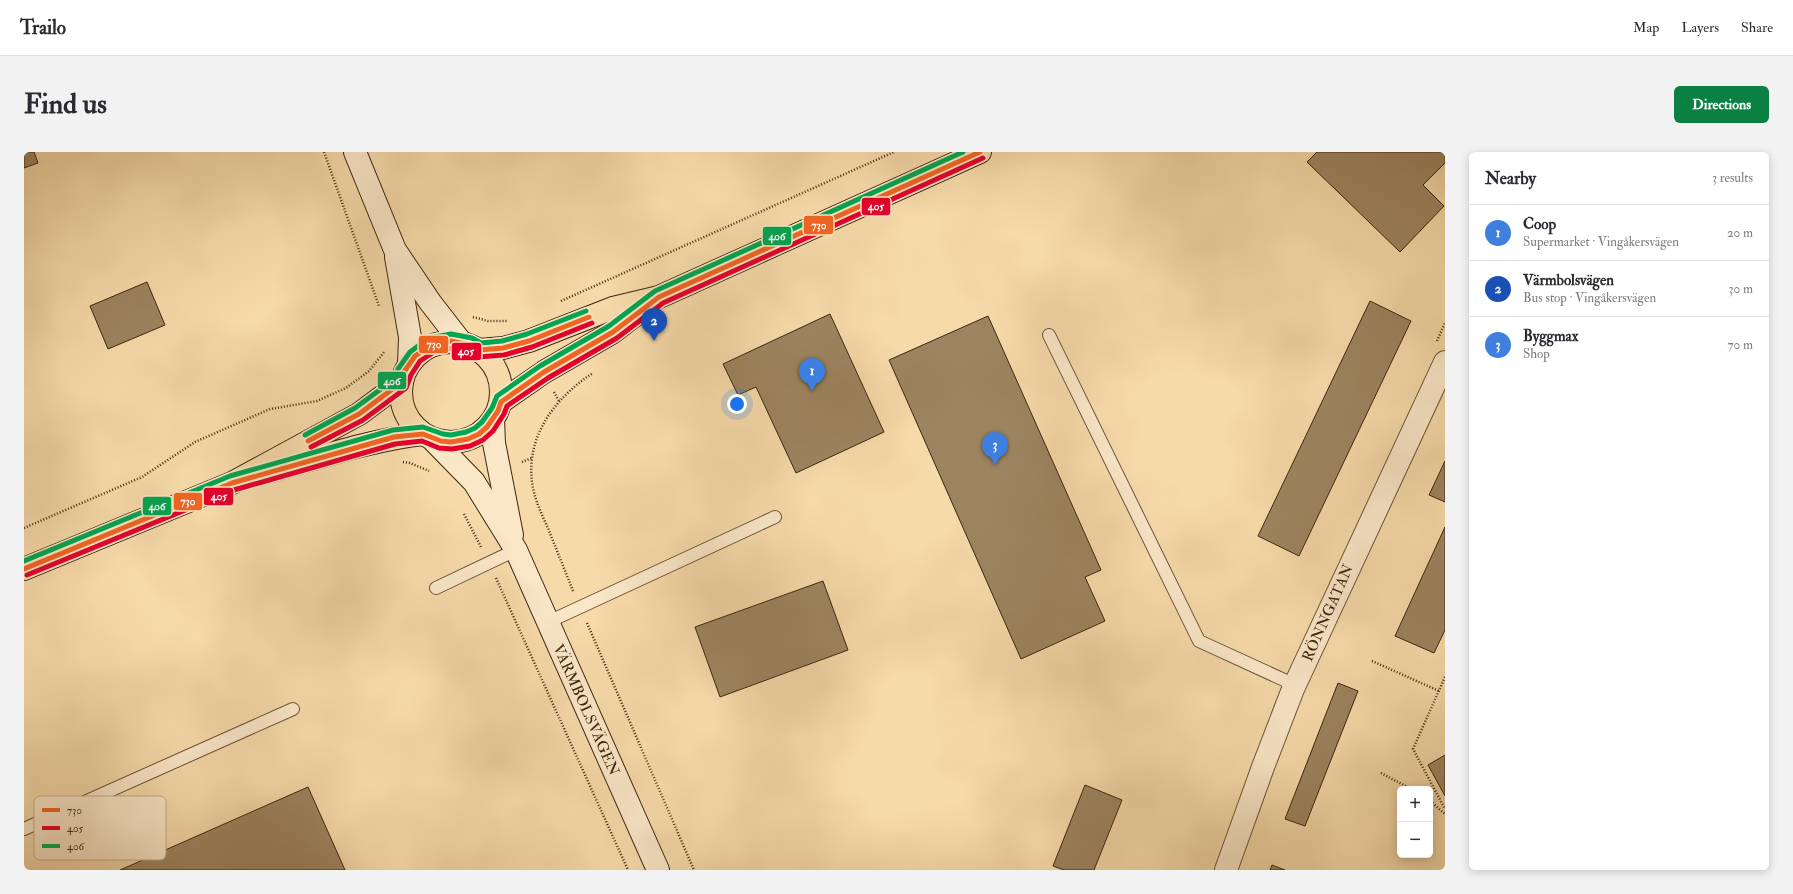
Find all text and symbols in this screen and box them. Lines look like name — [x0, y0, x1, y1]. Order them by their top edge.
text: Trailo — [20, 16, 66, 40]
text: Map — [1633, 19, 1659, 36]
text: Layers — [1681, 19, 1719, 36]
text: Share — [1741, 19, 1773, 36]
button: Directions — [1674, 86, 1769, 123]
text: Find us — [24, 87, 107, 122]
text: Nearby — [1485, 168, 1536, 189]
text: 3 results — [1712, 170, 1753, 186]
line badge: 405 — [861, 197, 891, 216]
text: 405 — [867, 200, 884, 214]
line badge: 730 — [803, 215, 834, 235]
text: Coop — [1523, 215, 1556, 234]
text: 730 — [812, 219, 827, 232]
text: 1 — [1496, 225, 1500, 241]
text: 20 m — [1727, 225, 1753, 241]
line badge: 406 — [762, 226, 792, 246]
text: 406 — [767, 230, 787, 244]
text: Supermarket · Vingåkersvägen — [1523, 234, 1679, 250]
text: Värmbolsvägen — [1523, 271, 1614, 290]
text: 2 — [1495, 281, 1501, 297]
text: 30 m — [1729, 281, 1753, 297]
text: Bus stop · Vingåkersvägen — [1523, 290, 1656, 306]
pin: 2 — [641, 308, 667, 341]
text: Byggmax — [1523, 327, 1578, 346]
line badge: 730 — [418, 335, 449, 354]
text: 3 — [1496, 337, 1501, 353]
text: 70 m — [1728, 337, 1753, 353]
text: 730 — [427, 338, 442, 351]
line badge: 405 — [451, 342, 482, 361]
text: 405 — [457, 345, 474, 359]
text: Shop — [1523, 346, 1550, 362]
pin: 1 — [799, 358, 825, 391]
line badge: 406 — [377, 371, 407, 390]
text: 406 — [382, 375, 402, 389]
your location — [727, 394, 747, 414]
pin: 3 — [982, 432, 1008, 465]
line badge: 405 — [203, 487, 234, 506]
text: 405 — [210, 490, 227, 504]
line badge: 730 — [173, 492, 203, 511]
text: 730 — [181, 495, 196, 508]
line badge: 406 — [142, 496, 172, 516]
text: 406 — [147, 500, 167, 514]
street label: RÖNNGATAN — [1297, 561, 1358, 665]
street label: VÄRMBOLSVÄGEN — [548, 641, 625, 779]
map controls — [1397, 786, 1433, 858]
button: + — [1397, 786, 1433, 822]
legend — [34, 796, 166, 860]
text: 730 — [67, 804, 82, 817]
text: 405 — [67, 822, 84, 835]
button: − — [1397, 822, 1433, 858]
text: 406 — [67, 840, 86, 853]

